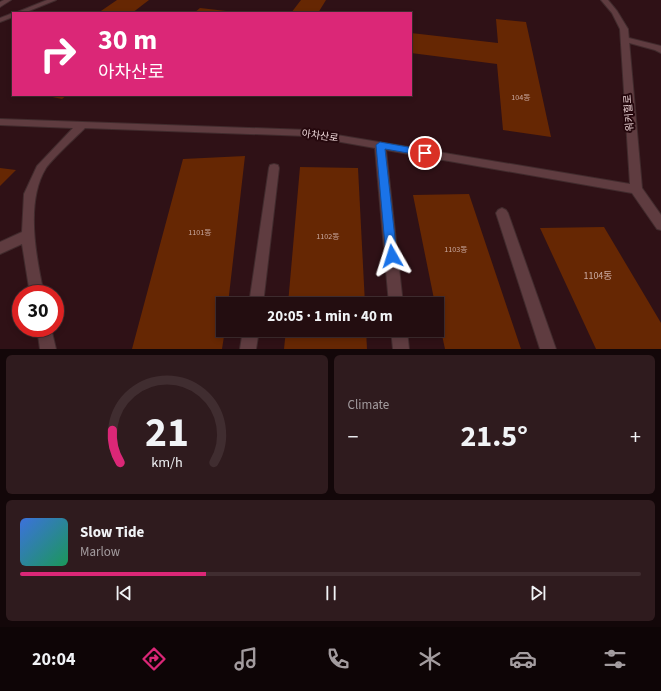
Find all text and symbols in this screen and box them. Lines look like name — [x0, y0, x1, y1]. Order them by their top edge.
text: 30 m — [98, 20, 157, 60]
icon: right — [32, 28, 84, 80]
text: 아차산로 — [98, 60, 164, 85]
house number: 104동 — [511, 92, 531, 103]
street label: 워커힐로 — [621, 94, 637, 132]
street label: 아차산로 — [301, 127, 339, 145]
pin — [408, 136, 442, 170]
icon: arrive — [414, 142, 436, 164]
house number: 1101동 — [188, 227, 212, 238]
house number: 1102동 — [316, 231, 340, 242]
position arrow — [371, 235, 413, 277]
house number: 1103동 — [444, 244, 468, 255]
house number: 1104동 — [583, 269, 613, 283]
speed limit sign: 30 — [12, 285, 64, 337]
text: 20:05 · 1 min · 40 m — [267, 306, 393, 327]
text: Climate — [348, 396, 389, 414]
text: 21 — [145, 402, 189, 462]
text: 21.5° — [461, 415, 528, 458]
text: − — [348, 421, 358, 453]
text: + — [630, 421, 641, 453]
text: km/h — [151, 451, 183, 472]
text: Slow Tide — [80, 522, 144, 543]
text: Marlow — [80, 543, 120, 561]
icon: previous — [113, 582, 135, 604]
icon: pause — [320, 582, 342, 604]
icon: next — [527, 582, 549, 604]
icon: directions — [140, 645, 168, 673]
icon: music — [232, 645, 260, 673]
icon: phone — [324, 645, 352, 673]
icon: climate — [416, 645, 444, 673]
icon: car — [509, 645, 537, 673]
icon: filters — [601, 645, 629, 673]
text: 20:04 — [32, 647, 76, 672]

